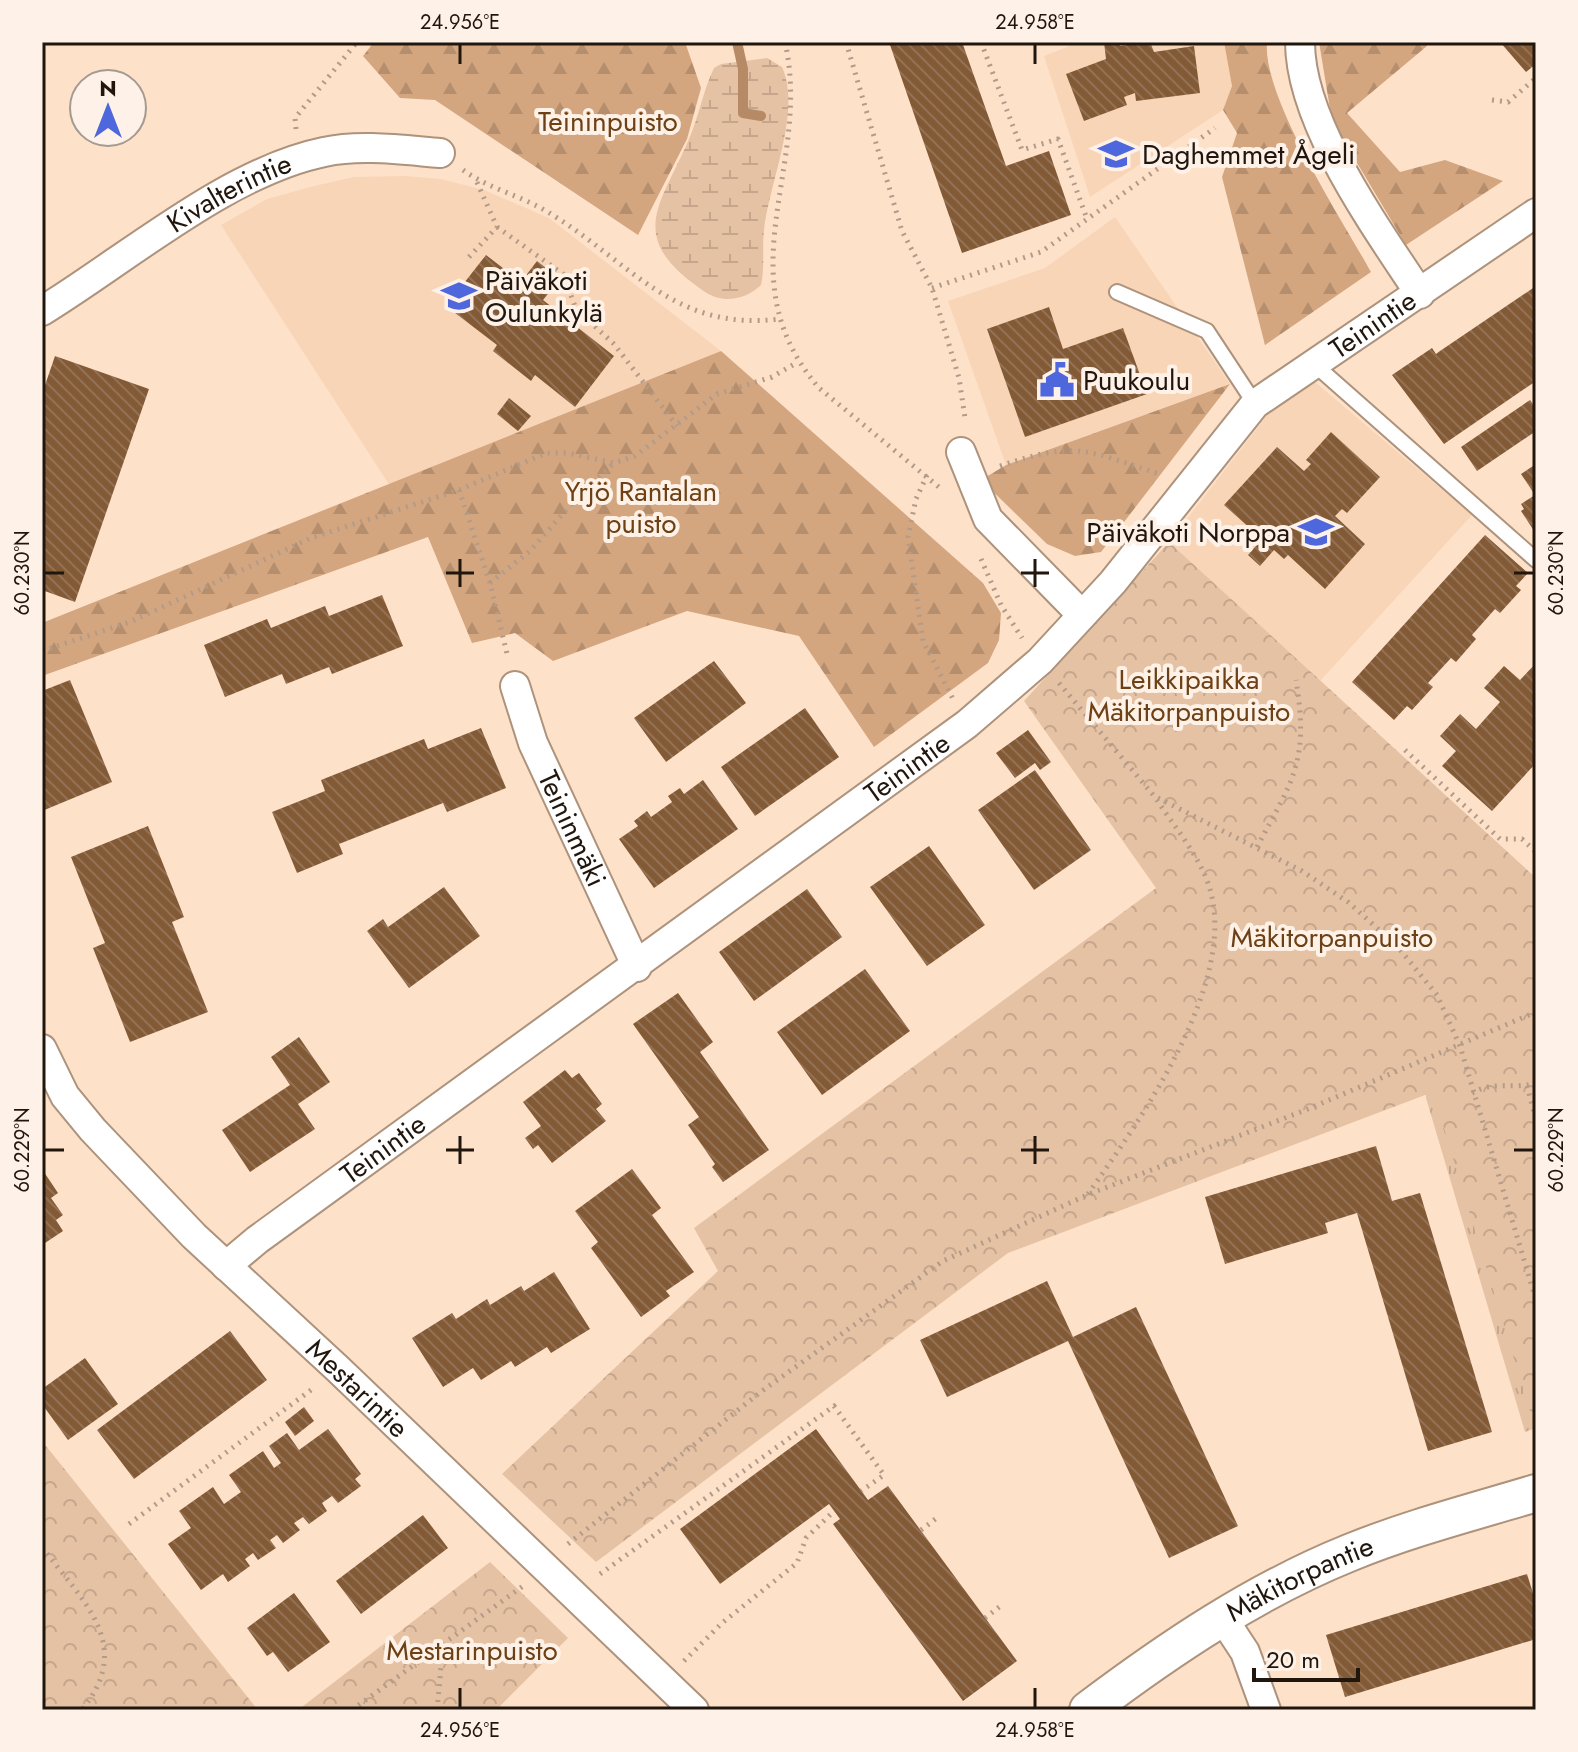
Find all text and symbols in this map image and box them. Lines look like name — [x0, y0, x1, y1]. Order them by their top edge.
text: 24.956°E — [420, 8, 500, 37]
text: 24.958°E — [995, 8, 1075, 37]
north arrow — [68, 68, 148, 148]
text: N — [99, 72, 117, 104]
park label: Teininpuisto — [538, 101, 678, 142]
place label: Daghemmet Ågeli — [1142, 134, 1355, 175]
school or university icon: Daghemmet Ågeli — [1097, 135, 1135, 173]
street label: Kivalterintie — [158, 142, 297, 242]
place label: Päiväkoti Oulunkylä — [485, 260, 603, 333]
school or university icon: Päiväkoti Oulunkylä — [440, 277, 478, 315]
street label: Teinintie — [1321, 280, 1424, 368]
place label: Puukoulu — [1083, 360, 1190, 401]
public building icon: Puukoulu — [1038, 361, 1076, 399]
park label: Yrjö Rantalan puisto — [565, 471, 717, 544]
place label: Päiväkoti Norppa — [1086, 512, 1290, 553]
school or university icon: Päiväkoti Norppa — [1297, 513, 1335, 551]
text: 60.230°N — [8, 531, 37, 615]
text: 60.230°N — [1542, 531, 1571, 615]
park label: Leikkipaikka Mäkitorpanpuisto — [1088, 659, 1290, 732]
street label: Teinintie — [856, 722, 958, 813]
street label: Teininmäki — [528, 764, 617, 893]
park label: Mäkitorpanpuisto — [1231, 917, 1433, 958]
street label: Teinintie — [332, 1103, 434, 1194]
text: 60.229°N — [8, 1108, 37, 1192]
text: 60.229°N — [1542, 1108, 1571, 1192]
street label: Mestarintie — [297, 1329, 418, 1447]
street label: Mäkitorpantie — [1218, 1525, 1379, 1632]
park label: Mestarinpuisto — [386, 1630, 558, 1671]
scale bar — [1254, 1632, 1358, 1682]
text: 20 m — [1266, 1642, 1320, 1677]
text: 24.956°E — [420, 1716, 500, 1745]
text: 24.958°E — [995, 1716, 1075, 1745]

